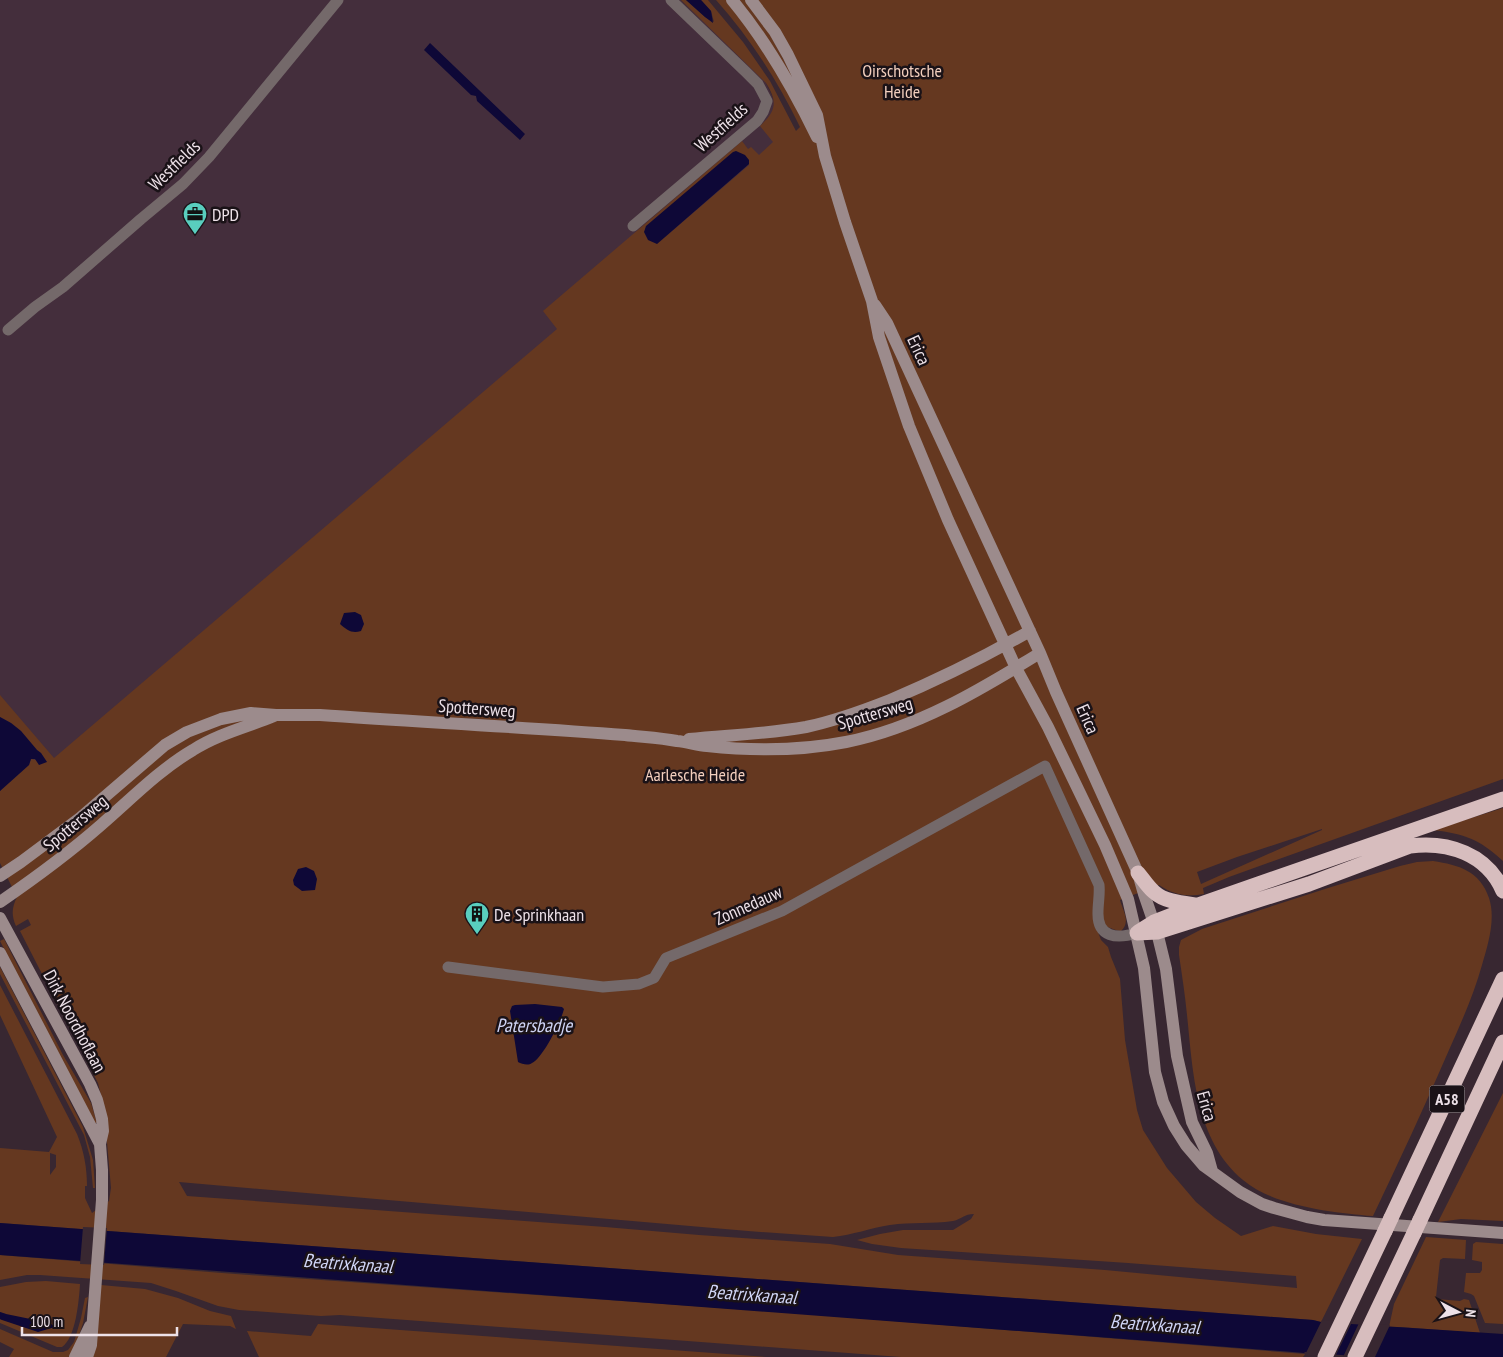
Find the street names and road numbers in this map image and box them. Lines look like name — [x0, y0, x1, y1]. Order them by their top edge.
street label: Westfields — [690, 97, 752, 157]
street label: Westfields — [143, 135, 205, 195]
street label: Erica — [902, 331, 936, 369]
street label: Spottersweg — [835, 691, 915, 735]
street label: Spottersweg — [438, 694, 516, 722]
street label: Erica — [1071, 701, 1105, 737]
street label: Spottersweg — [38, 789, 112, 857]
street label: Zonnedauw — [711, 880, 786, 930]
street label: Dirk Noordhoflaan — [38, 966, 112, 1076]
road number: A58 — [1430, 1086, 1464, 1112]
street label: Erica — [1192, 1088, 1222, 1124]

